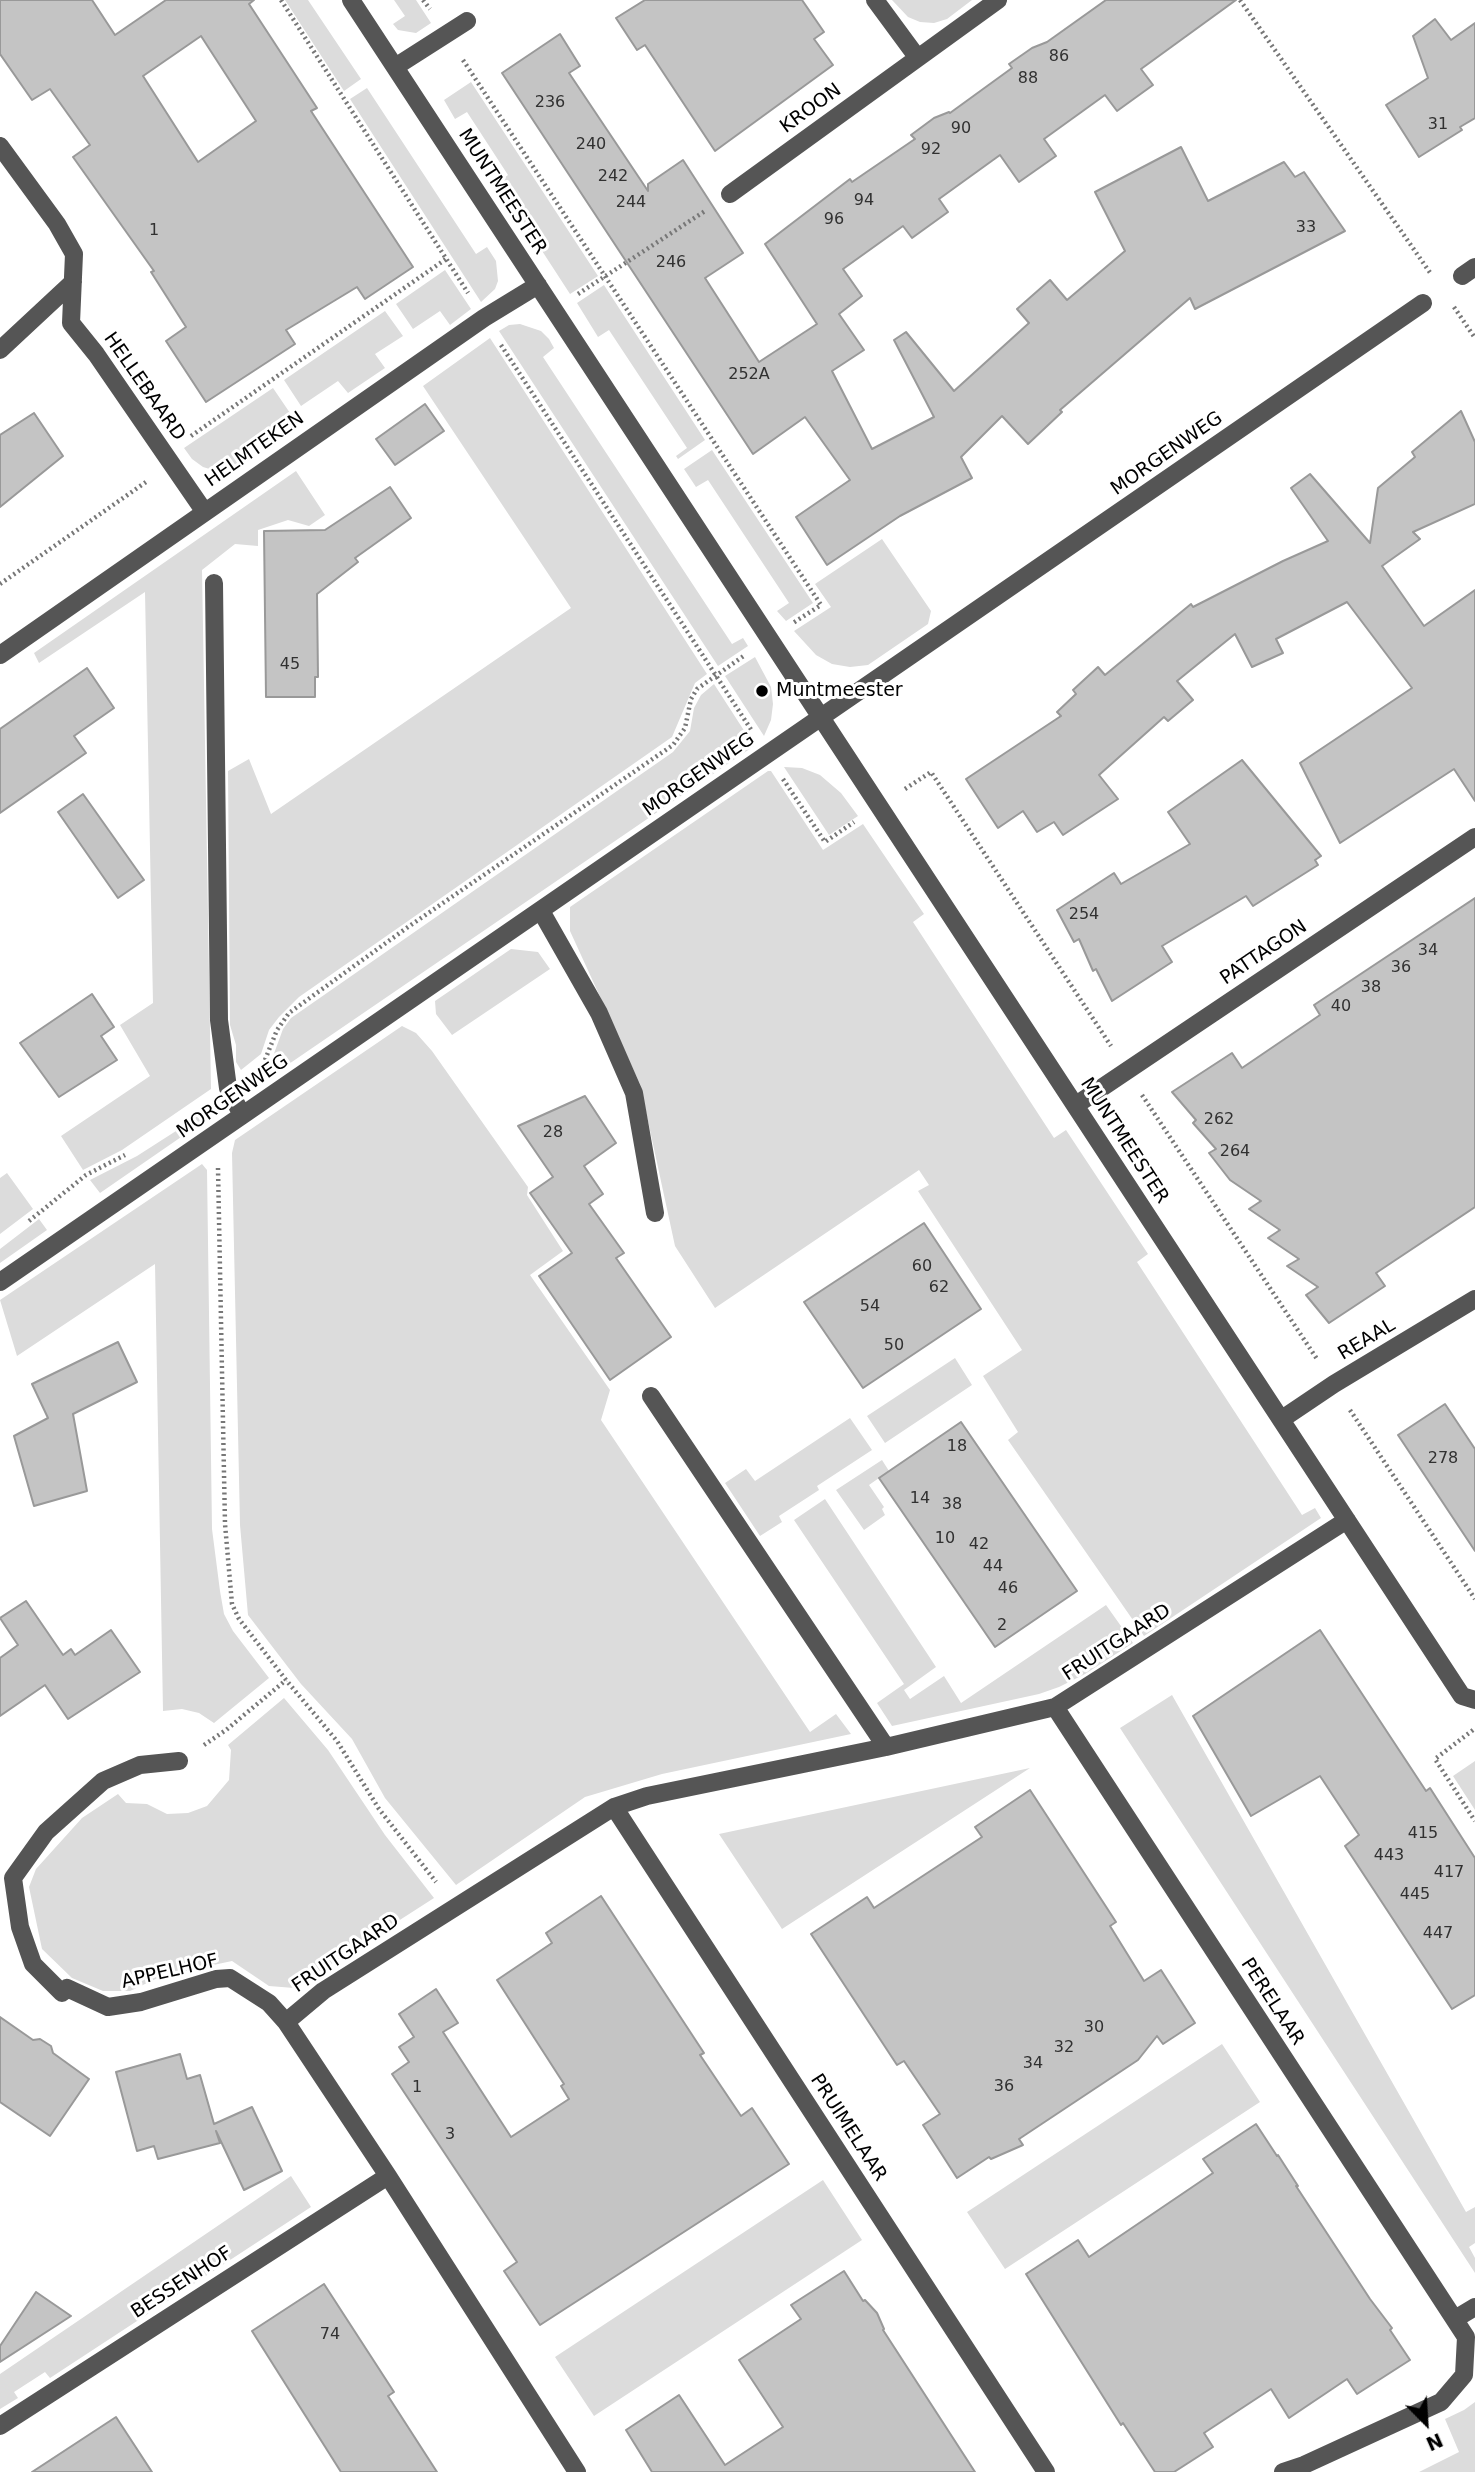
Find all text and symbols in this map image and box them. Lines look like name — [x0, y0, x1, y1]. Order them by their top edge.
house number: 86 — [1049, 47, 1069, 67]
house number: 88 — [1018, 69, 1038, 89]
street label: KROON — [776, 79, 846, 139]
house number: 236 — [535, 93, 565, 113]
house number: 31 — [1428, 115, 1448, 135]
house number: 90 — [951, 119, 971, 139]
street label: MUNTMEESTER — [453, 125, 551, 259]
house number: 240 — [576, 135, 606, 155]
house number: 92 — [921, 140, 941, 160]
house number: 242 — [598, 167, 628, 187]
house number: 94 — [854, 191, 874, 211]
house number: 244 — [616, 193, 646, 213]
house number: 96 — [824, 210, 844, 230]
house number: 33 — [1296, 218, 1316, 238]
house number: 1 — [149, 221, 159, 241]
house number: 246 — [656, 253, 686, 273]
street label: HELLEBAARD — [98, 329, 190, 445]
house number: 252A — [728, 365, 770, 385]
street label: MORGENWEG — [1107, 407, 1227, 501]
street label: HELMTEKEN — [201, 408, 309, 492]
house number: 45 — [280, 655, 300, 675]
place label: Muntmeester — [776, 680, 903, 702]
marker: Muntmeester — [754, 683, 770, 699]
street label: MORGENWEG — [639, 728, 759, 822]
house number: 254 — [1069, 905, 1099, 925]
street label: PATTAGON — [1216, 916, 1312, 990]
house number: 34 — [1418, 941, 1438, 961]
house number: 36 — [1391, 958, 1411, 978]
house number: 38 — [1361, 978, 1381, 998]
house number: 40 — [1331, 997, 1351, 1017]
street label: MORGENWEG — [173, 1050, 293, 1144]
street label: MUNTMEESTER — [1075, 1074, 1173, 1208]
house number: 262 — [1204, 1110, 1234, 1130]
house number: 28 — [543, 1123, 563, 1143]
house number: 264 — [1220, 1142, 1250, 1162]
house number: 60 — [912, 1257, 932, 1277]
house number: 62 — [929, 1278, 949, 1298]
house number: 54 — [860, 1297, 880, 1317]
street label: REAAL — [1334, 1314, 1400, 1366]
house number: 50 — [884, 1336, 904, 1356]
house number: 18 — [947, 1437, 967, 1457]
house number: 278 — [1428, 1449, 1458, 1469]
house number: 14 — [910, 1489, 930, 1509]
house number: 38 — [942, 1495, 962, 1515]
house number: 10 — [935, 1529, 955, 1549]
house number: 42 — [969, 1535, 989, 1555]
house number: 44 — [983, 1557, 1003, 1577]
house number: 46 — [998, 1579, 1018, 1599]
street label: FRUITGAARD — [1059, 1600, 1175, 1686]
house number: 2 — [997, 1616, 1007, 1636]
house number: 415 — [1408, 1824, 1438, 1844]
house number: 443 — [1374, 1846, 1404, 1866]
house number: 417 — [1434, 1863, 1464, 1883]
house number: 445 — [1400, 1885, 1430, 1905]
street label: FRUITGAARD — [288, 1910, 404, 1998]
house number: 447 — [1423, 1924, 1453, 1944]
street label: APPELHOF — [119, 1950, 221, 1994]
street label: PERELAAR — [1235, 1954, 1309, 2050]
house number: 30 — [1084, 2018, 1104, 2038]
house number: 32 — [1054, 2038, 1074, 2058]
house number: 34 — [1023, 2054, 1043, 2074]
street label: PRUIMELAAR — [805, 2070, 891, 2186]
house number: 36 — [994, 2077, 1014, 2097]
house number: 1 — [412, 2078, 422, 2098]
house number: 3 — [445, 2125, 455, 2145]
street label: BESSENHOF — [127, 2242, 237, 2324]
house number: 74 — [320, 2325, 340, 2345]
north arrow — [1391, 2388, 1461, 2458]
text: N — [1423, 2429, 1446, 2455]

